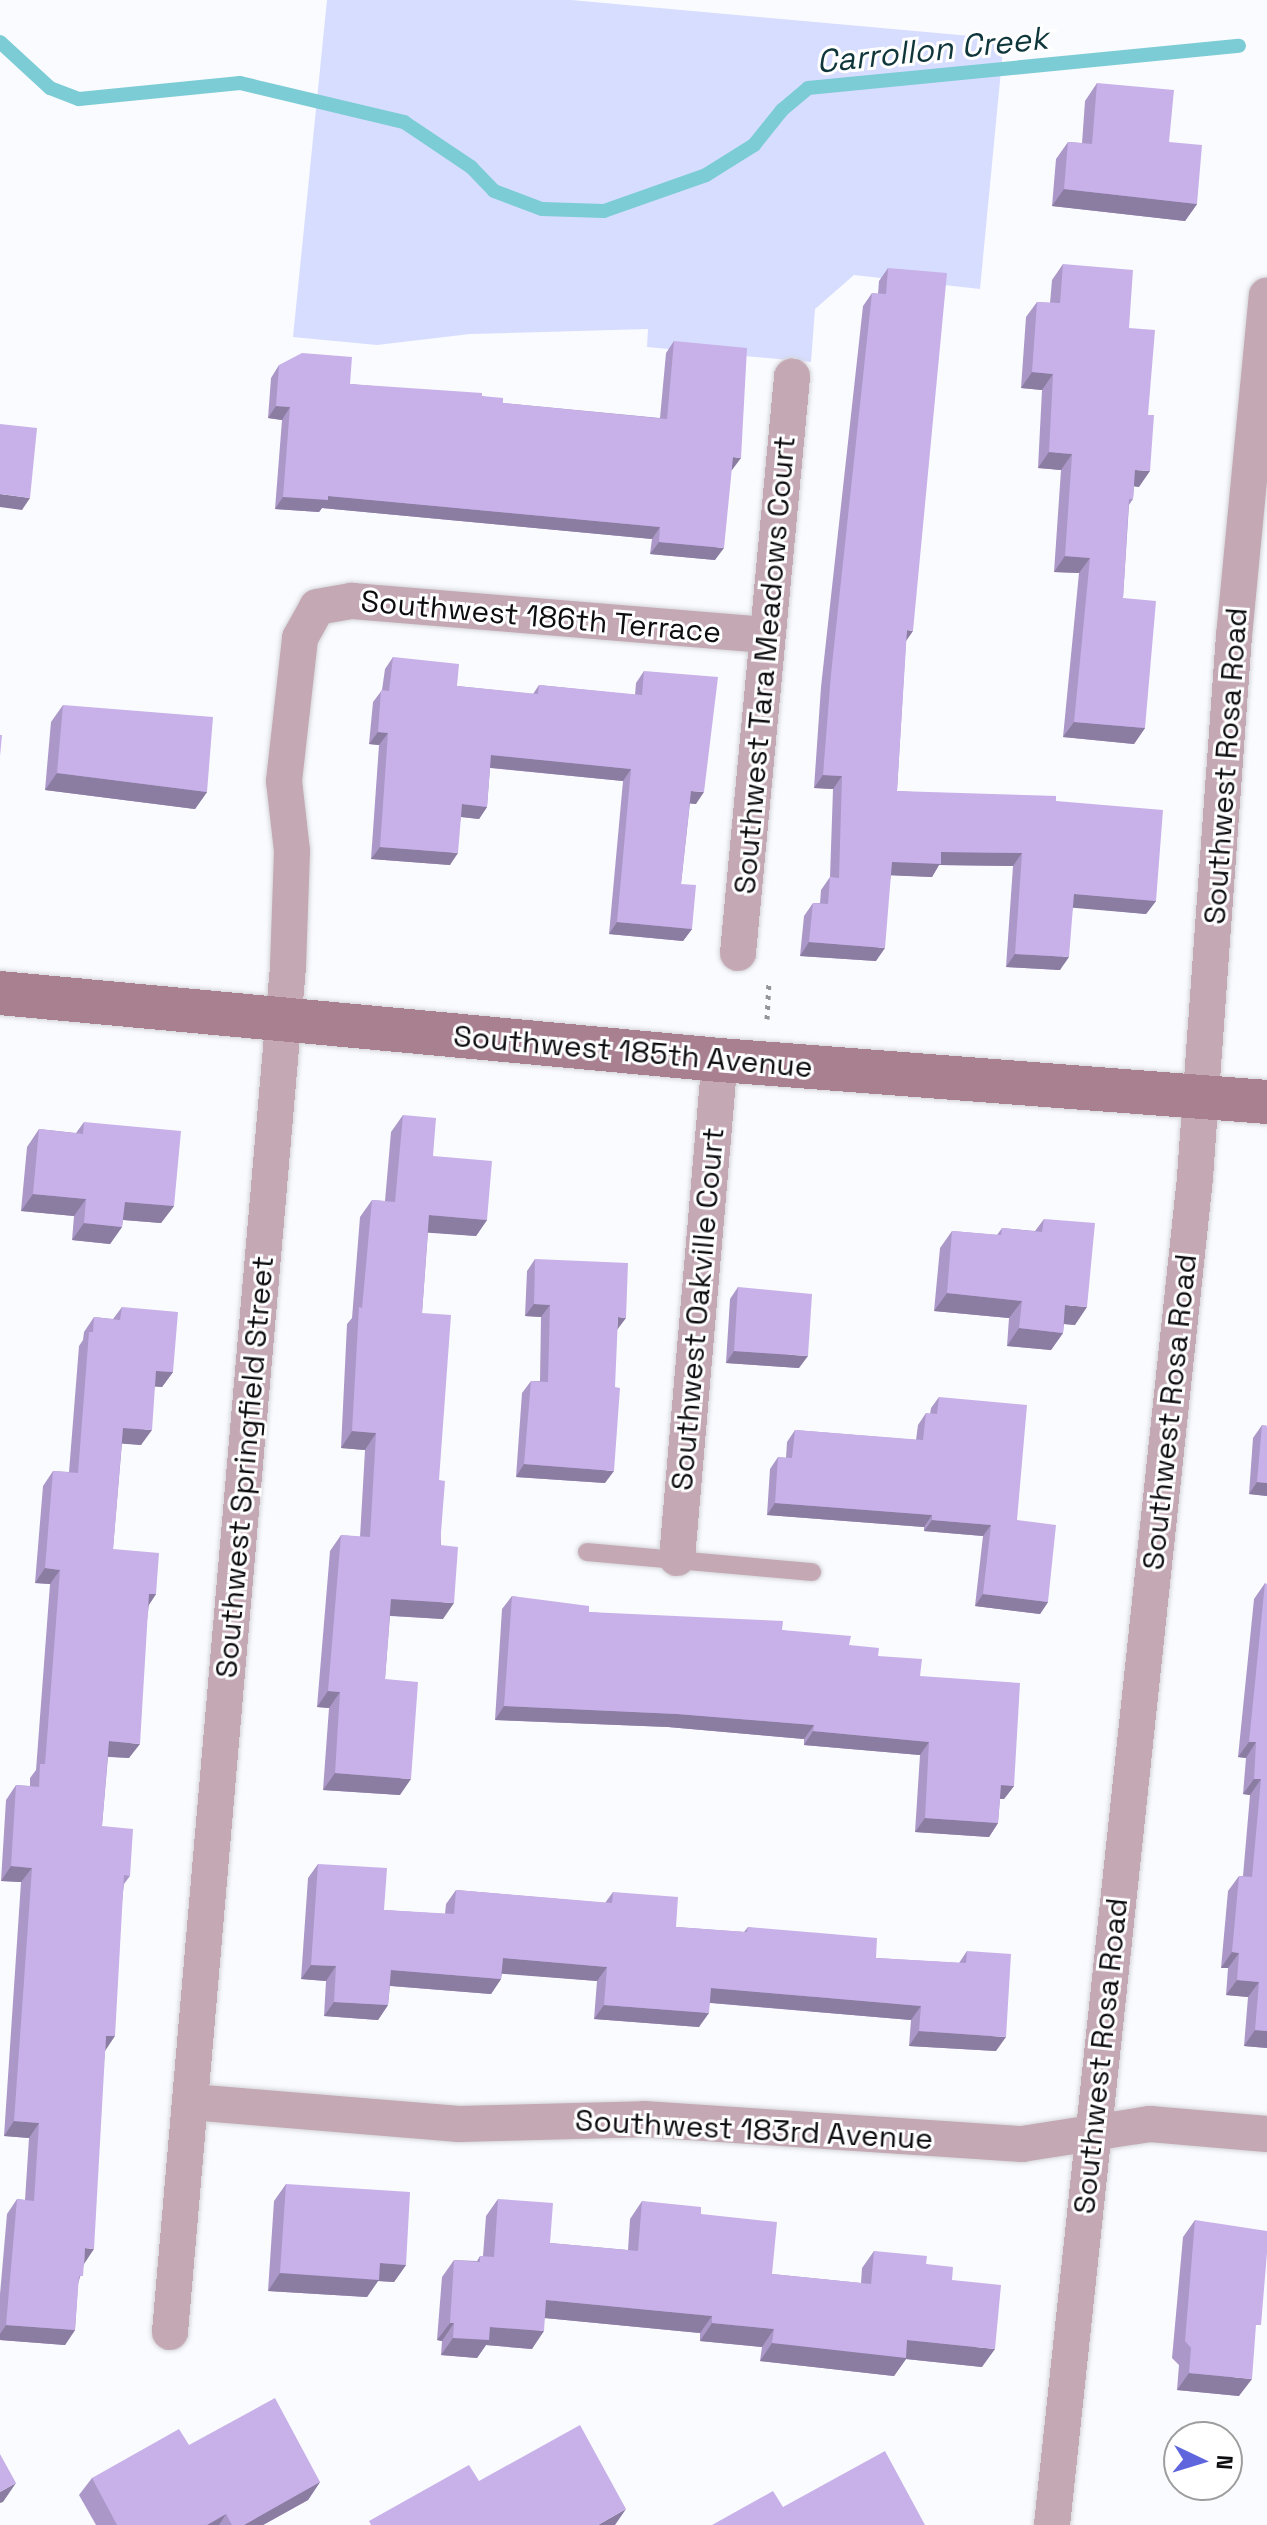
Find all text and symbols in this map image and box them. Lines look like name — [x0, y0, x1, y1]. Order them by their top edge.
water label: Carrollon Creek — [814, 19, 1050, 81]
street label: Southwest Tara Meadows Court — [727, 434, 803, 896]
street label: Southwest 186th Terrace — [359, 583, 723, 651]
street label: Southwest Rosa Road — [1197, 606, 1255, 926]
street label: Southwest 185th Avenue — [452, 1018, 814, 1086]
street label: Southwest Oakville Court — [664, 1126, 732, 1492]
street label: Southwest Rosa Road — [1136, 1252, 1204, 1572]
street label: Southwest Springfield Street — [209, 1254, 281, 1680]
street label: Southwest Rosa Road — [1067, 1896, 1135, 2216]
street label: Southwest 183rd Avenue — [574, 2103, 934, 2157]
north arrow — [1163, 2421, 1243, 2501]
text: N — [1210, 2454, 1239, 2471]

